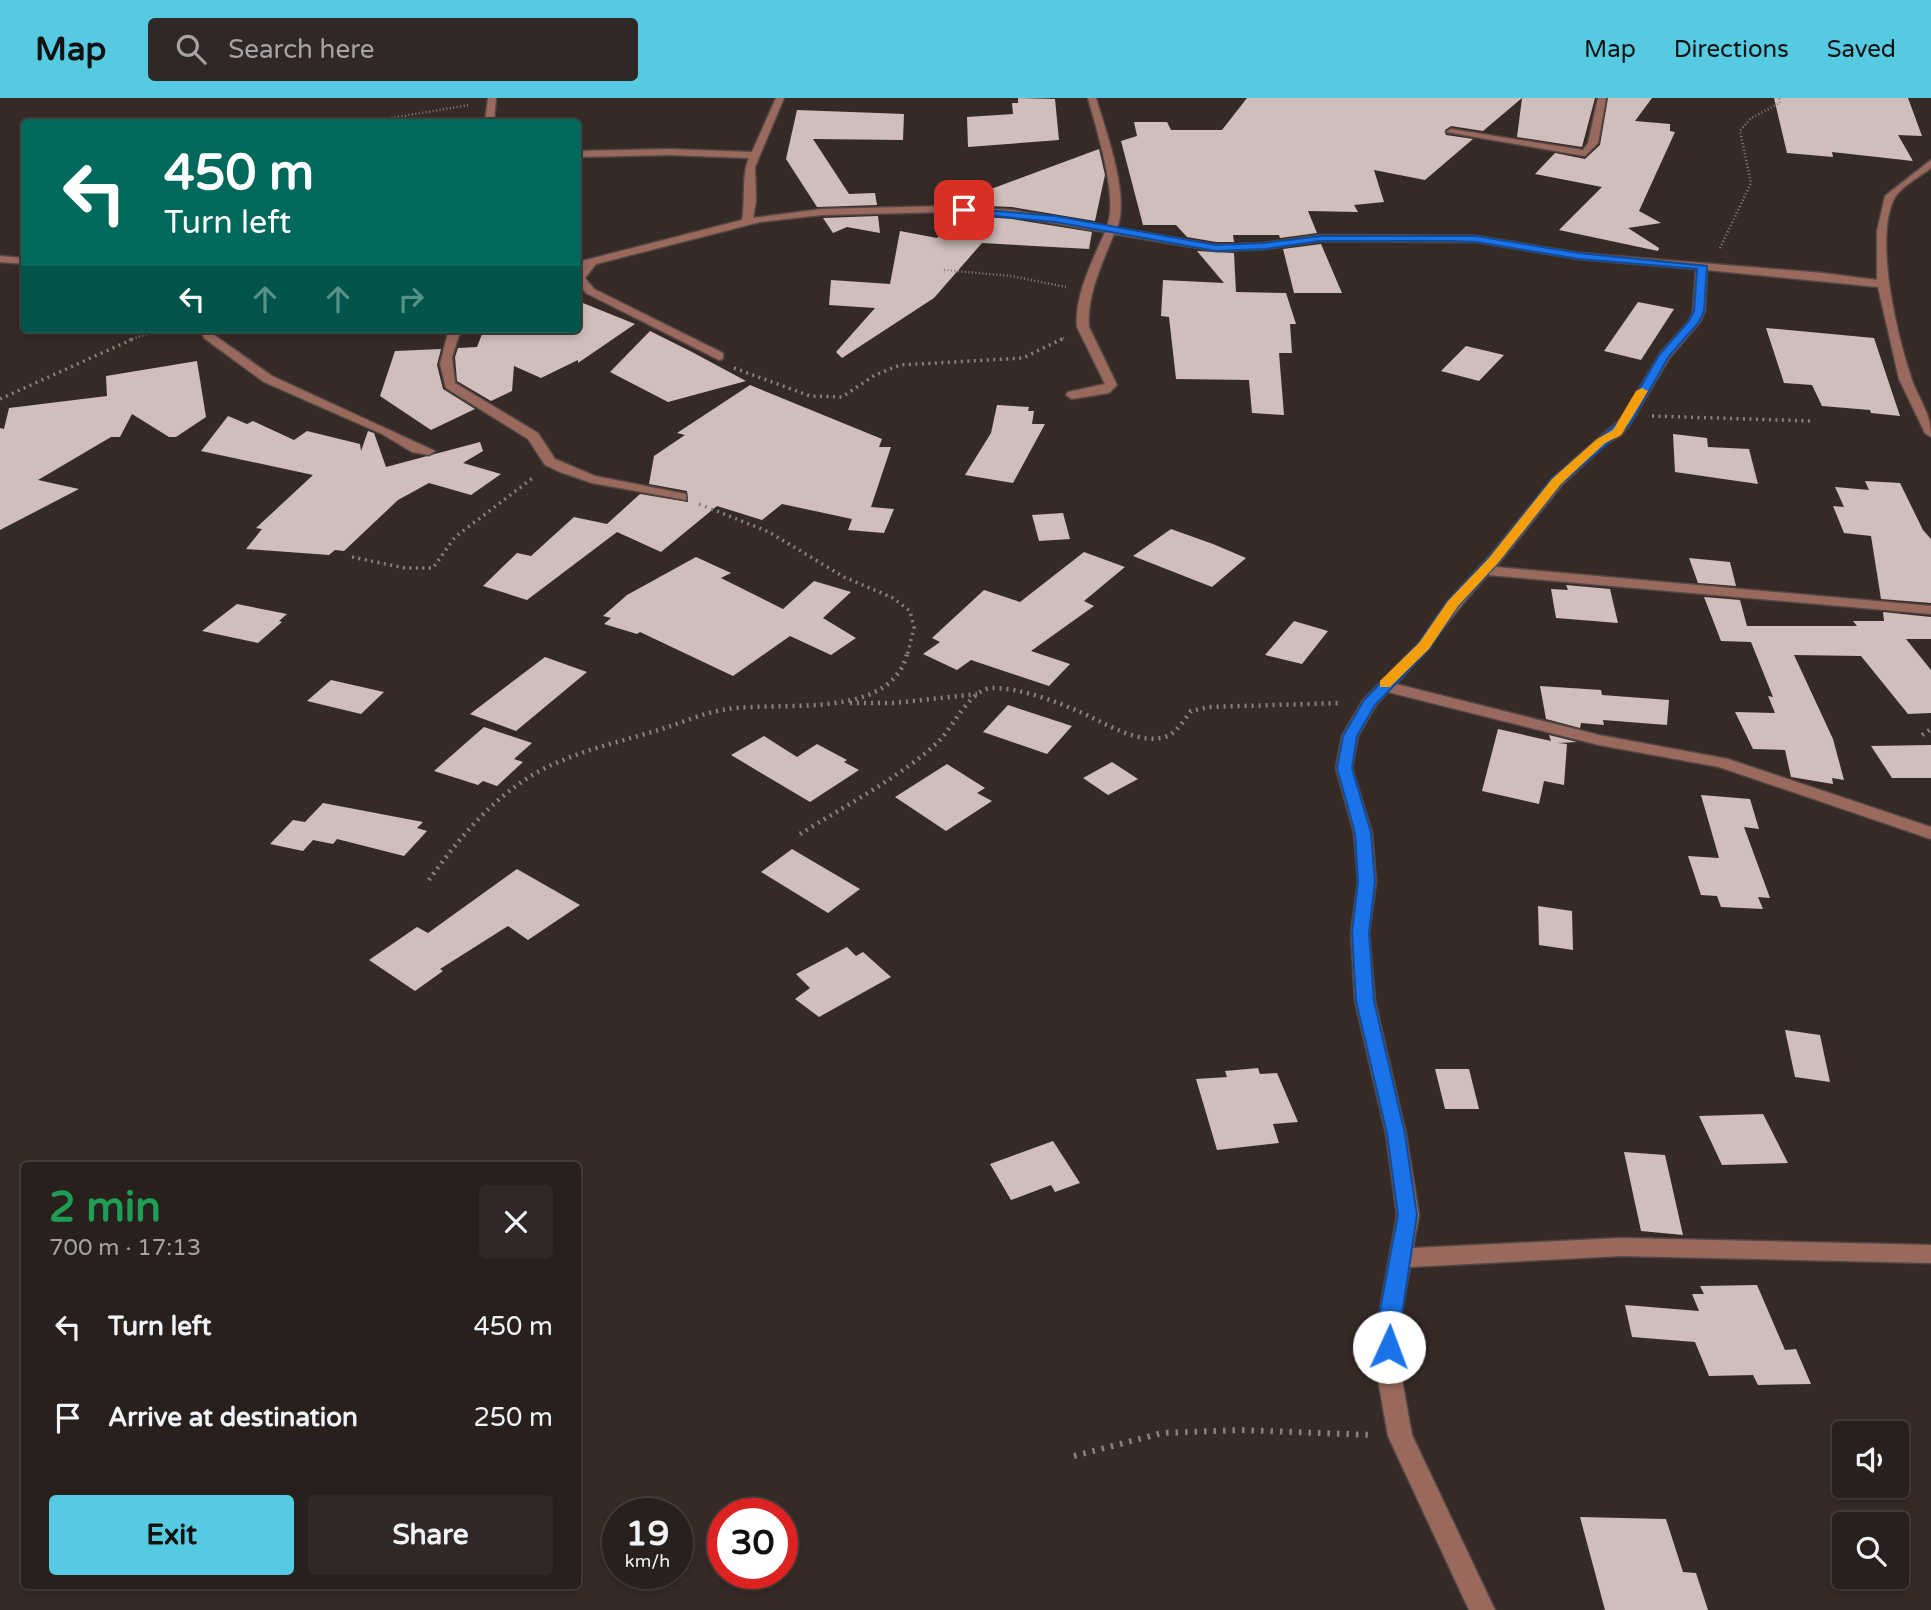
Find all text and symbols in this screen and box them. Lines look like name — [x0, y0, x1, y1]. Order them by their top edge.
search box — [148, 18, 638, 81]
text: Map — [35, 30, 106, 69]
icon: search — [172, 30, 210, 68]
text: Search here — [228, 34, 374, 65]
text: Map — [1584, 35, 1636, 64]
text: Directions — [1674, 35, 1789, 64]
text: Saved — [1827, 35, 1896, 64]
text: 450 m — [164, 144, 314, 203]
icon: left — [49, 147, 140, 238]
pin — [934, 180, 994, 240]
icon: arrive — [945, 191, 983, 229]
text: Turn left — [164, 204, 291, 242]
icon: left — [173, 280, 211, 318]
icon: ahead — [246, 280, 284, 318]
icon: ahead — [319, 280, 357, 318]
icon: right — [392, 280, 430, 318]
text: 2 min — [49, 1182, 161, 1233]
button: close — [479, 1185, 553, 1259]
text: 700 m · 17:13 — [49, 1234, 201, 1262]
icon: left — [49, 1308, 87, 1346]
position arrow — [1352, 1310, 1426, 1384]
text: Turn left — [108, 1311, 211, 1342]
text: 450 m — [473, 1311, 553, 1342]
icon: arrive — [49, 1399, 87, 1437]
text: Arrive at destination — [108, 1402, 358, 1433]
text: 250 m — [473, 1402, 553, 1433]
map controls — [1832, 1421, 1909, 1589]
button: sound — [1832, 1421, 1909, 1498]
button: Exit — [49, 1495, 294, 1575]
button: Share — [308, 1495, 553, 1575]
speed limit sign: 30 — [707, 1498, 798, 1589]
button: search — [1832, 1512, 1909, 1589]
text: 19 — [626, 1513, 669, 1555]
text: km/h — [625, 1550, 670, 1572]

